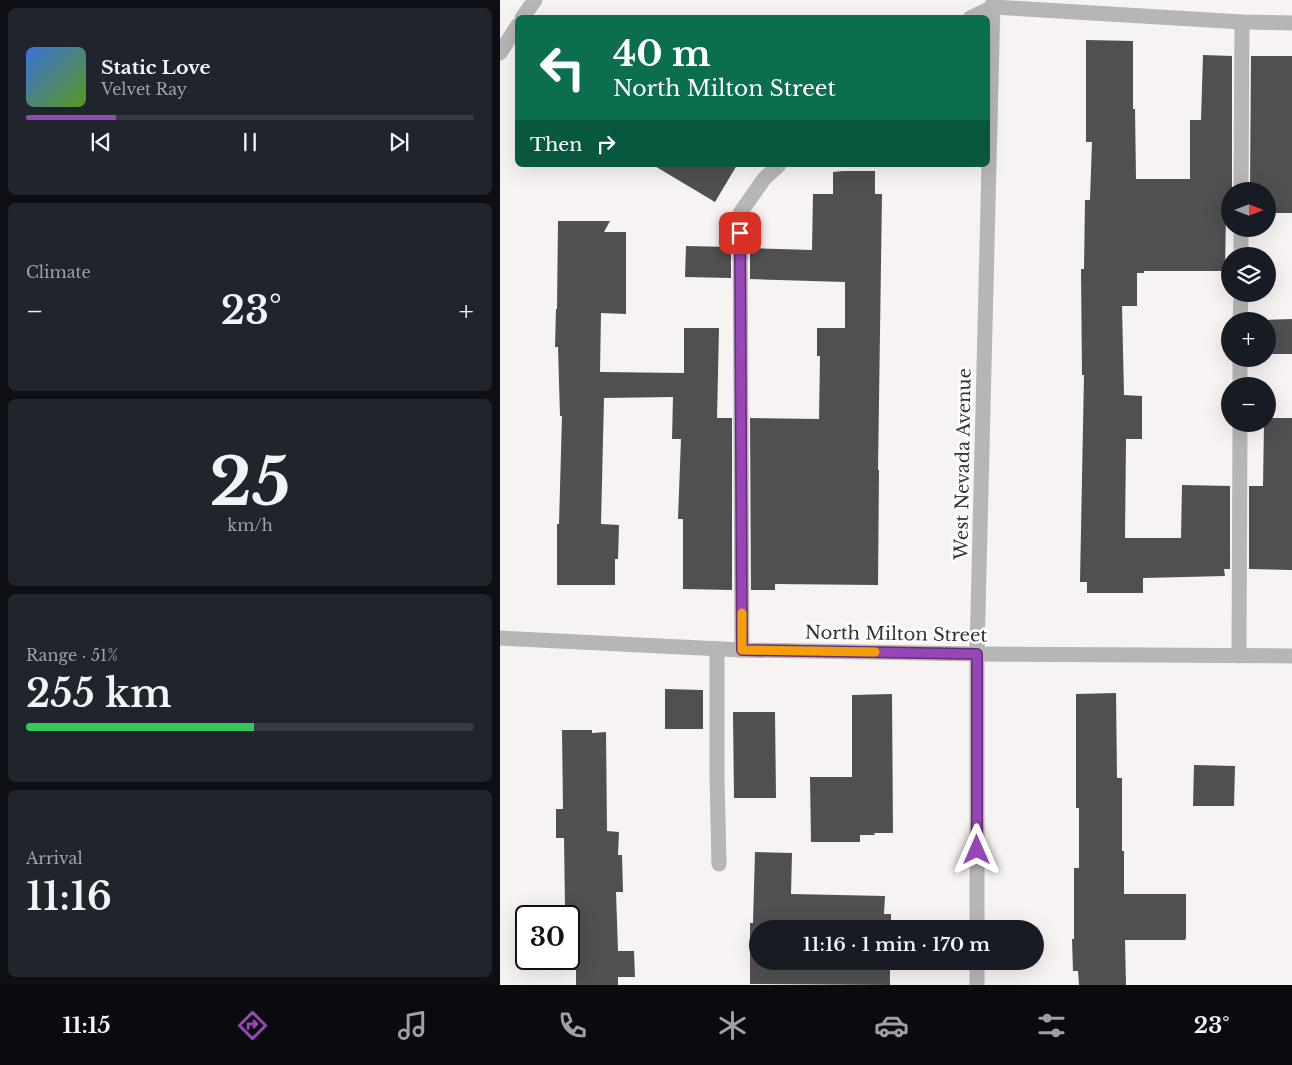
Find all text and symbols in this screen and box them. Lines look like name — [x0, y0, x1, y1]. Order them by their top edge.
text: 40 m — [613, 32, 711, 75]
icon: left — [530, 35, 595, 100]
text: Static Love — [101, 56, 211, 79]
text: North Milton Street — [613, 75, 836, 102]
text: Velvet Ray — [101, 79, 187, 99]
icon: previous — [87, 128, 115, 156]
icon: pause — [236, 128, 264, 156]
icon: next — [385, 128, 413, 156]
icon: right — [592, 130, 620, 158]
text: Then — [530, 133, 582, 156]
north arrow — [1221, 182, 1276, 238]
map controls — [1221, 182, 1276, 432]
pin — [719, 212, 761, 254]
icon: arrive — [726, 219, 754, 247]
button: layers — [1221, 247, 1276, 302]
text: Climate — [26, 262, 91, 282]
text: 23° — [221, 287, 282, 334]
text: − — [26, 294, 44, 329]
text: + — [459, 294, 474, 329]
button: + — [1221, 312, 1276, 367]
street label: West Nevada Avenue — [950, 368, 976, 561]
button: − — [1221, 377, 1276, 432]
text: 25 — [210, 442, 291, 523]
text: km/h — [227, 515, 273, 535]
street label: North Milton Street — [805, 621, 988, 647]
text: Range · 51% — [26, 645, 118, 665]
text: 255 km — [26, 670, 172, 717]
position arrow — [950, 823, 1002, 875]
text: Arrival — [26, 848, 83, 868]
text: 11:16 — [26, 873, 112, 920]
speed limit sign: 30 — [515, 905, 580, 970]
text: 11:16 · 1 min · 170 m — [803, 933, 990, 956]
icon: directions — [235, 1008, 270, 1043]
icon: music — [395, 1008, 430, 1043]
icon: phone — [555, 1008, 590, 1043]
icon: climate — [715, 1008, 750, 1043]
icon: car — [874, 1008, 909, 1043]
icon: filters — [1034, 1008, 1069, 1043]
text: 11:15 — [62, 1012, 111, 1039]
text: 23° — [1194, 1012, 1230, 1039]

